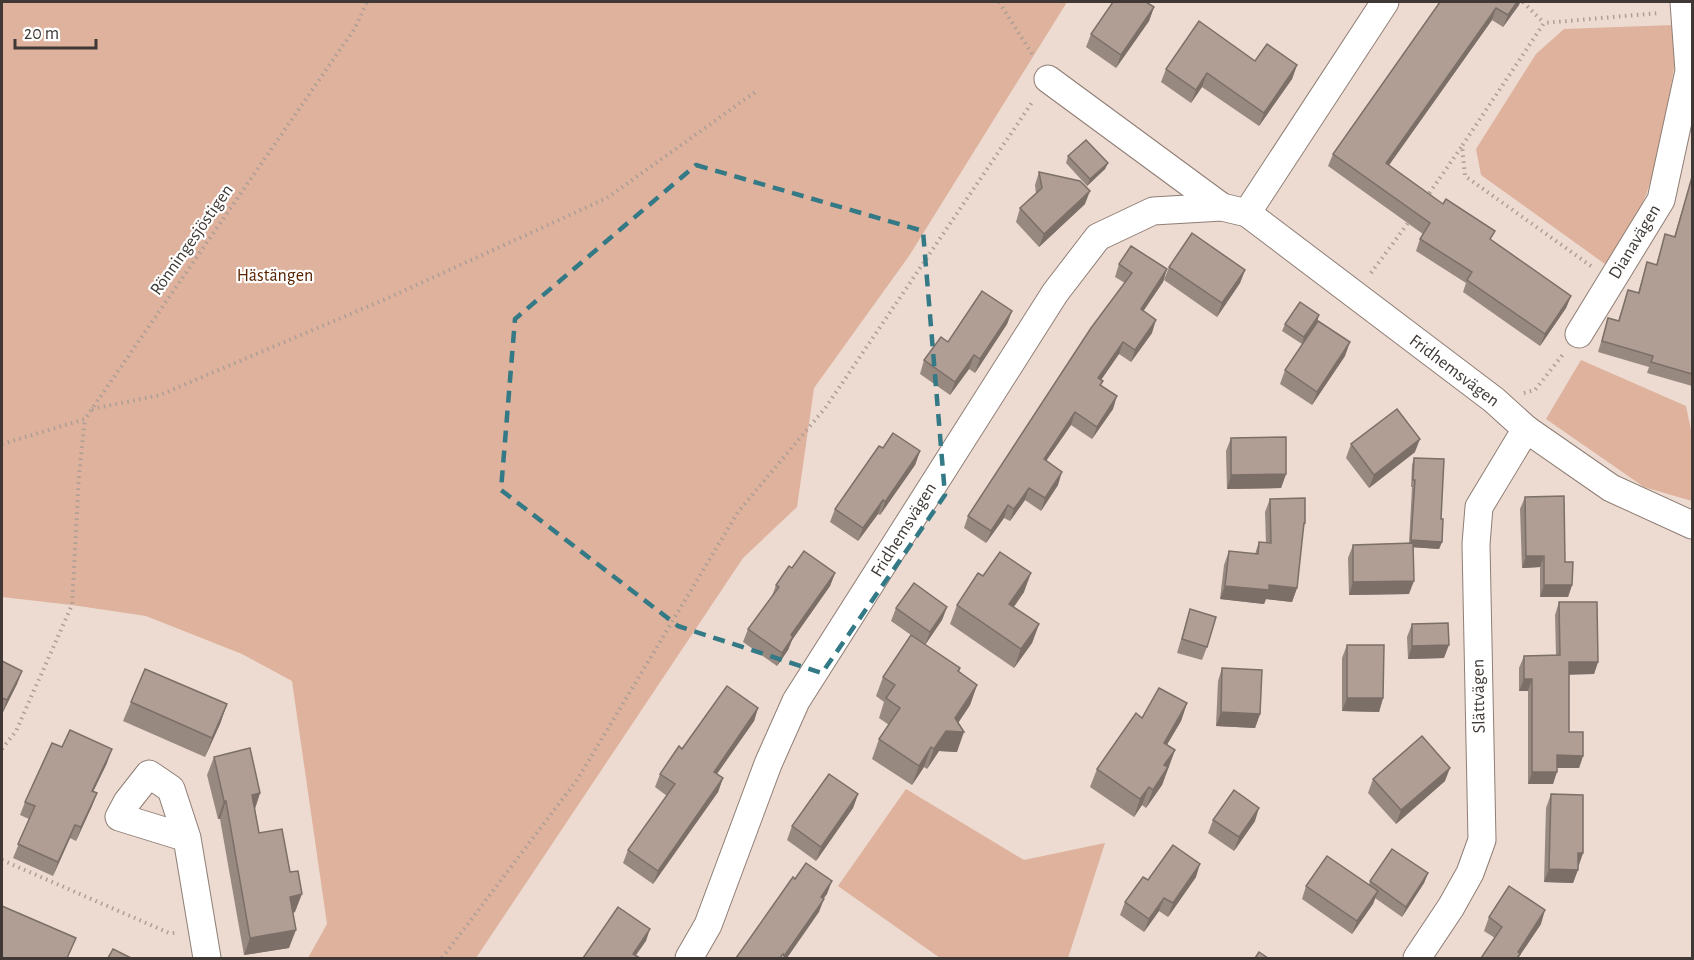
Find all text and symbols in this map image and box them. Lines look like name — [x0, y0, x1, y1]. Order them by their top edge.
scale bar — [15, 12, 96, 50]
text: 20 m — [24, 25, 59, 43]
street label: Rönningesjöstigen — [147, 181, 237, 299]
street label: Dianavägen — [1606, 202, 1664, 282]
park label: Hästängen — [237, 267, 313, 285]
street label: Fridhemsvägen — [1406, 332, 1502, 410]
street label: Fridhemsvägen — [868, 480, 940, 580]
street label: Slättvägen — [1469, 659, 1489, 733]

